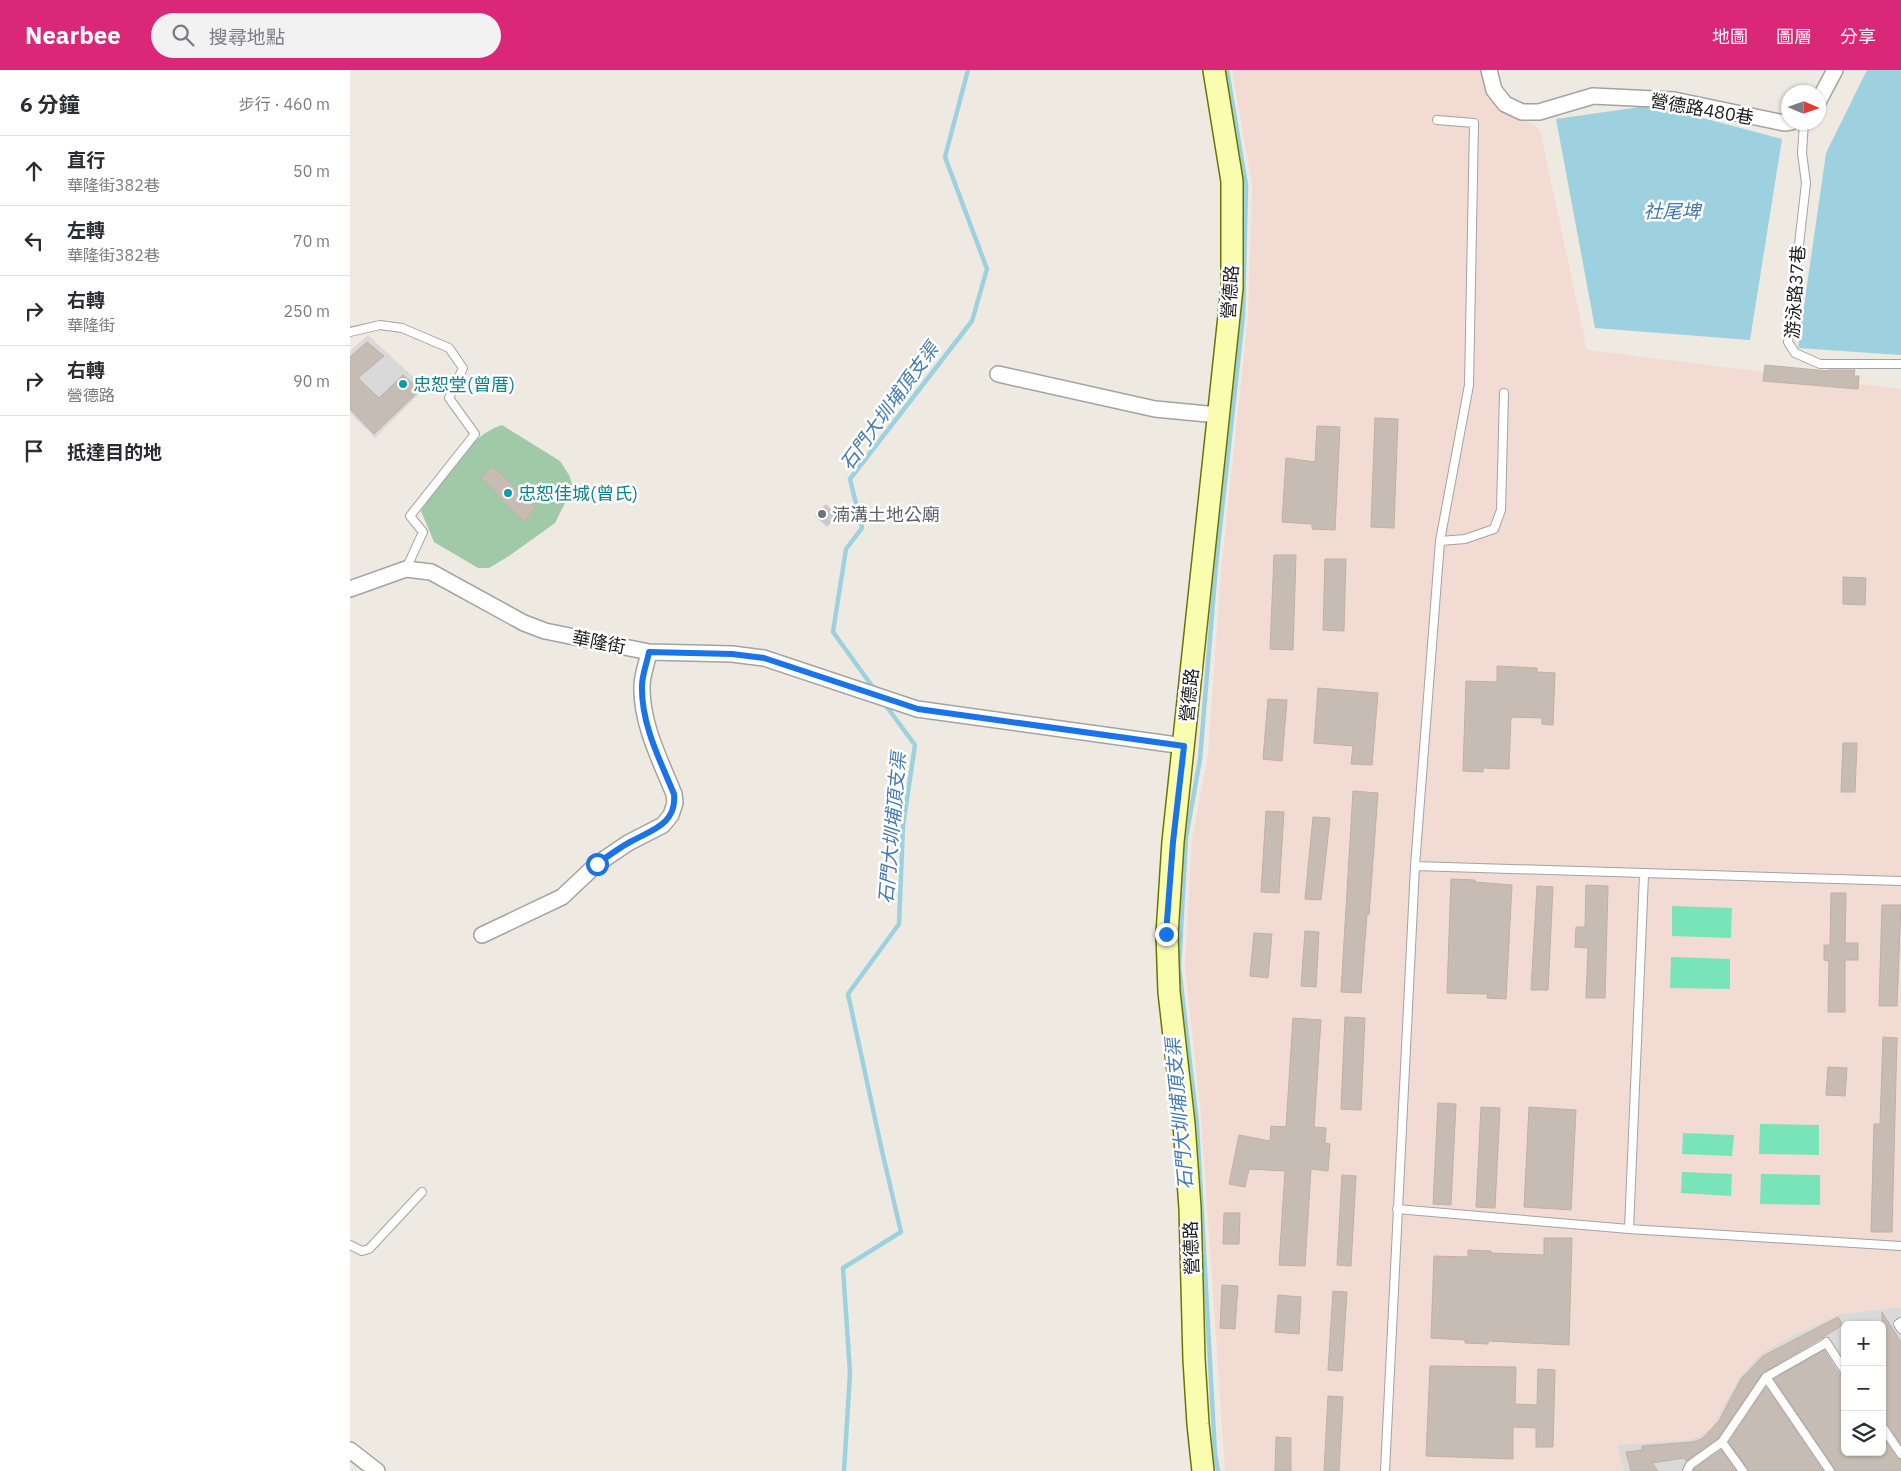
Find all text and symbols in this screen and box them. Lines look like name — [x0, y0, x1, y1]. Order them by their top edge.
search box — [151, 13, 501, 58]
text: Nearbee — [25, 19, 121, 51]
icon: search — [169, 21, 197, 49]
text: 搜尋地點 — [209, 25, 285, 49]
text: 地圖 — [1712, 25, 1748, 48]
text: 圖層 — [1776, 25, 1812, 48]
text: 分享 — [1840, 25, 1876, 48]
north arrow — [1781, 85, 1826, 130]
street label: 營德路480巷 — [1649, 89, 1755, 129]
text: 6 分鐘 — [20, 90, 80, 118]
text: 步行 · 460 m — [239, 94, 330, 114]
text: 直行 — [67, 148, 105, 172]
icon: ahead — [20, 157, 48, 185]
text: 50 m — [293, 161, 330, 181]
text: 華隆街382巷 — [67, 175, 160, 195]
water label: 社尾埤 — [1643, 199, 1702, 223]
text: 左轉 — [67, 218, 105, 242]
icon: left — [20, 227, 48, 255]
text: 70 m — [293, 231, 330, 251]
text: 華隆街382巷 — [67, 245, 160, 265]
street label: 游泳路37巷 — [1780, 245, 1810, 339]
street label: 營德路 — [1217, 264, 1243, 320]
text: 右轉 — [67, 288, 105, 312]
icon: right — [20, 297, 48, 325]
text: 250 m — [283, 301, 330, 321]
text: 華隆街 — [67, 315, 115, 335]
water label: 石門大圳埔頂支渠 — [835, 335, 945, 475]
text: 右轉 — [67, 358, 105, 382]
icon: right — [20, 367, 48, 395]
text: 90 m — [293, 371, 330, 391]
place label: 忠恕堂(曾厝) — [413, 373, 515, 396]
marker: 忠恕堂(曾厝) — [397, 378, 409, 390]
text: 營德路 — [67, 385, 115, 405]
icon: arrive — [20, 437, 48, 465]
text: 抵達目的地 — [67, 440, 162, 464]
place label: 忠恕佳城(曾氏) — [518, 482, 638, 505]
marker: 忠恕佳城(曾氏) — [502, 487, 514, 499]
place label: 湳溝土地公廟 — [832, 503, 940, 526]
marker: 湳溝土地公廟 — [816, 508, 828, 520]
street label: 華隆街 — [570, 626, 628, 658]
street label: 營德路 — [1175, 667, 1203, 723]
water label: 石門大圳埔頂支渠 — [873, 748, 911, 905]
route start — [586, 853, 609, 876]
route end — [1155, 923, 1178, 946]
water label: 石門大圳埔頂支渠 — [1160, 1034, 1198, 1191]
street label: 營德路 — [1179, 1221, 1203, 1275]
map controls — [1841, 1321, 1886, 1456]
button: + — [1841, 1321, 1886, 1366]
button: − — [1841, 1366, 1886, 1411]
button: layers — [1841, 1411, 1886, 1456]

